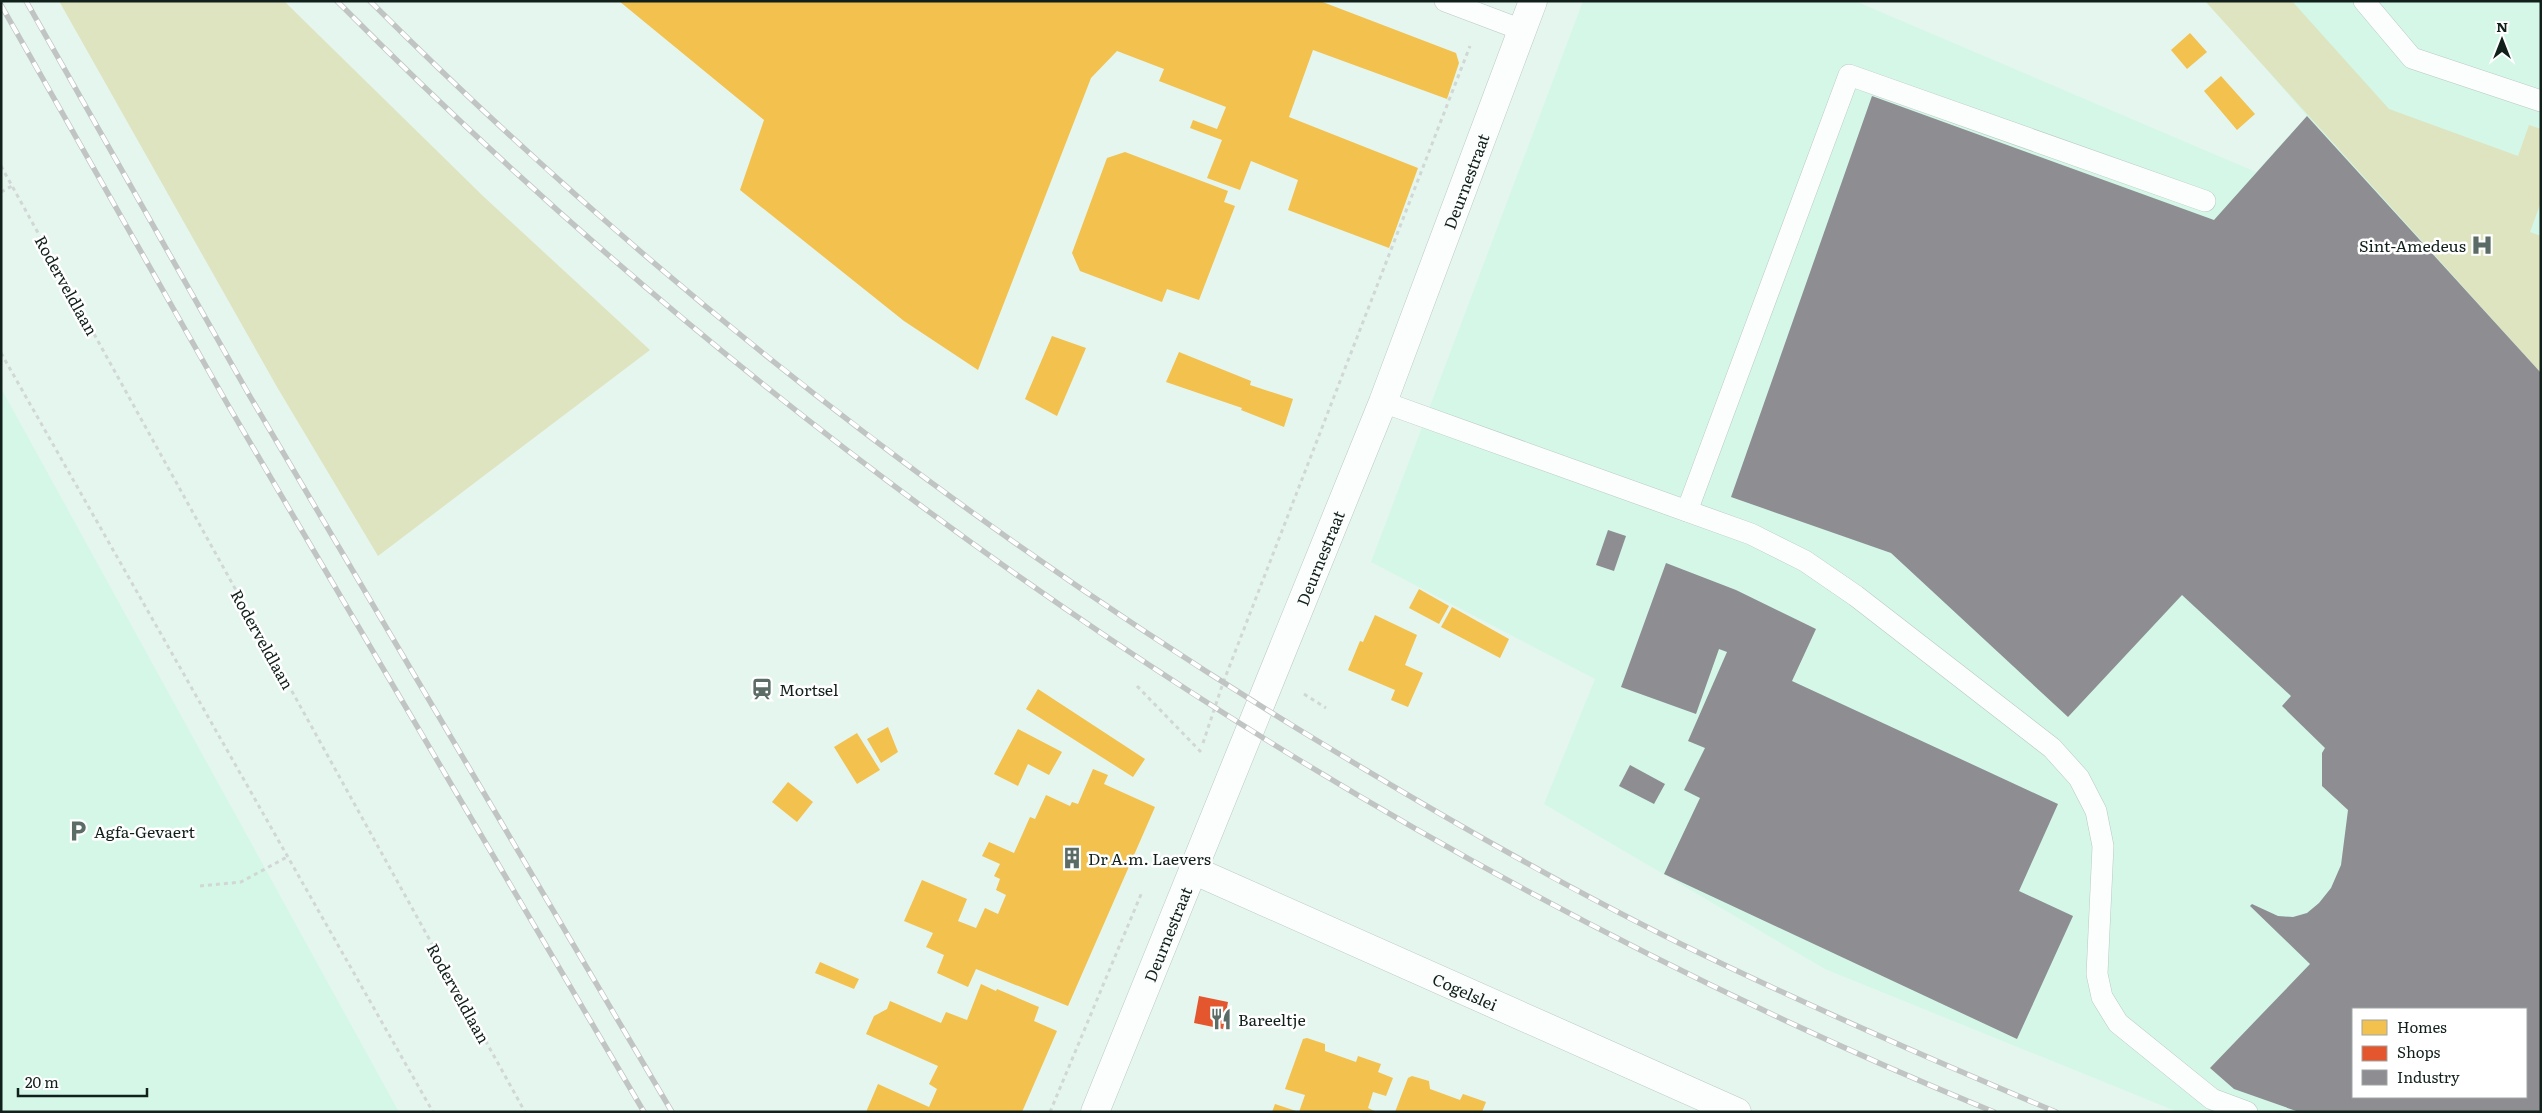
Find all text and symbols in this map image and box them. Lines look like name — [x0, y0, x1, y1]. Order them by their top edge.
north arrow — [2477, 15, 2527, 65]
text: N — [2496, 16, 2508, 36]
street label: Deurnestraat — [1437, 129, 1495, 233]
street label: Roderveldlaan — [30, 231, 105, 340]
hospital icon: Sint-Amedeus — [2469, 232, 2495, 258]
place label: Sint-Amedeus — [2359, 233, 2466, 257]
street label: Deurnestraat — [1290, 506, 1350, 609]
street label: Roderveldlaan — [226, 585, 301, 694]
station icon: Mortsel — [749, 676, 775, 702]
place label: Mortsel — [779, 677, 838, 701]
parking icon: Agfa-Gevaert — [65, 818, 91, 844]
place label: Agfa-Gevaert — [94, 819, 196, 843]
building icon: Dr A.m. Laevers — [1059, 845, 1085, 871]
place label: Dr A.m. Laevers — [1088, 846, 1211, 870]
street label: Deurnestraat — [1137, 882, 1197, 985]
street label: Roderveldlaan — [422, 939, 497, 1048]
street label: Cogelslei — [1429, 966, 1502, 1016]
restaurant icon: Bareeltje — [1208, 1006, 1234, 1032]
place label: Bareeltje — [1238, 1007, 1306, 1031]
legend — [2352, 1008, 2527, 1098]
text: Homes — [2397, 1015, 2447, 1038]
text: Shops — [2397, 1040, 2440, 1063]
text: Industry — [2397, 1065, 2460, 1088]
scale bar — [18, 1066, 146, 1098]
text: 20 m — [25, 1070, 59, 1093]

